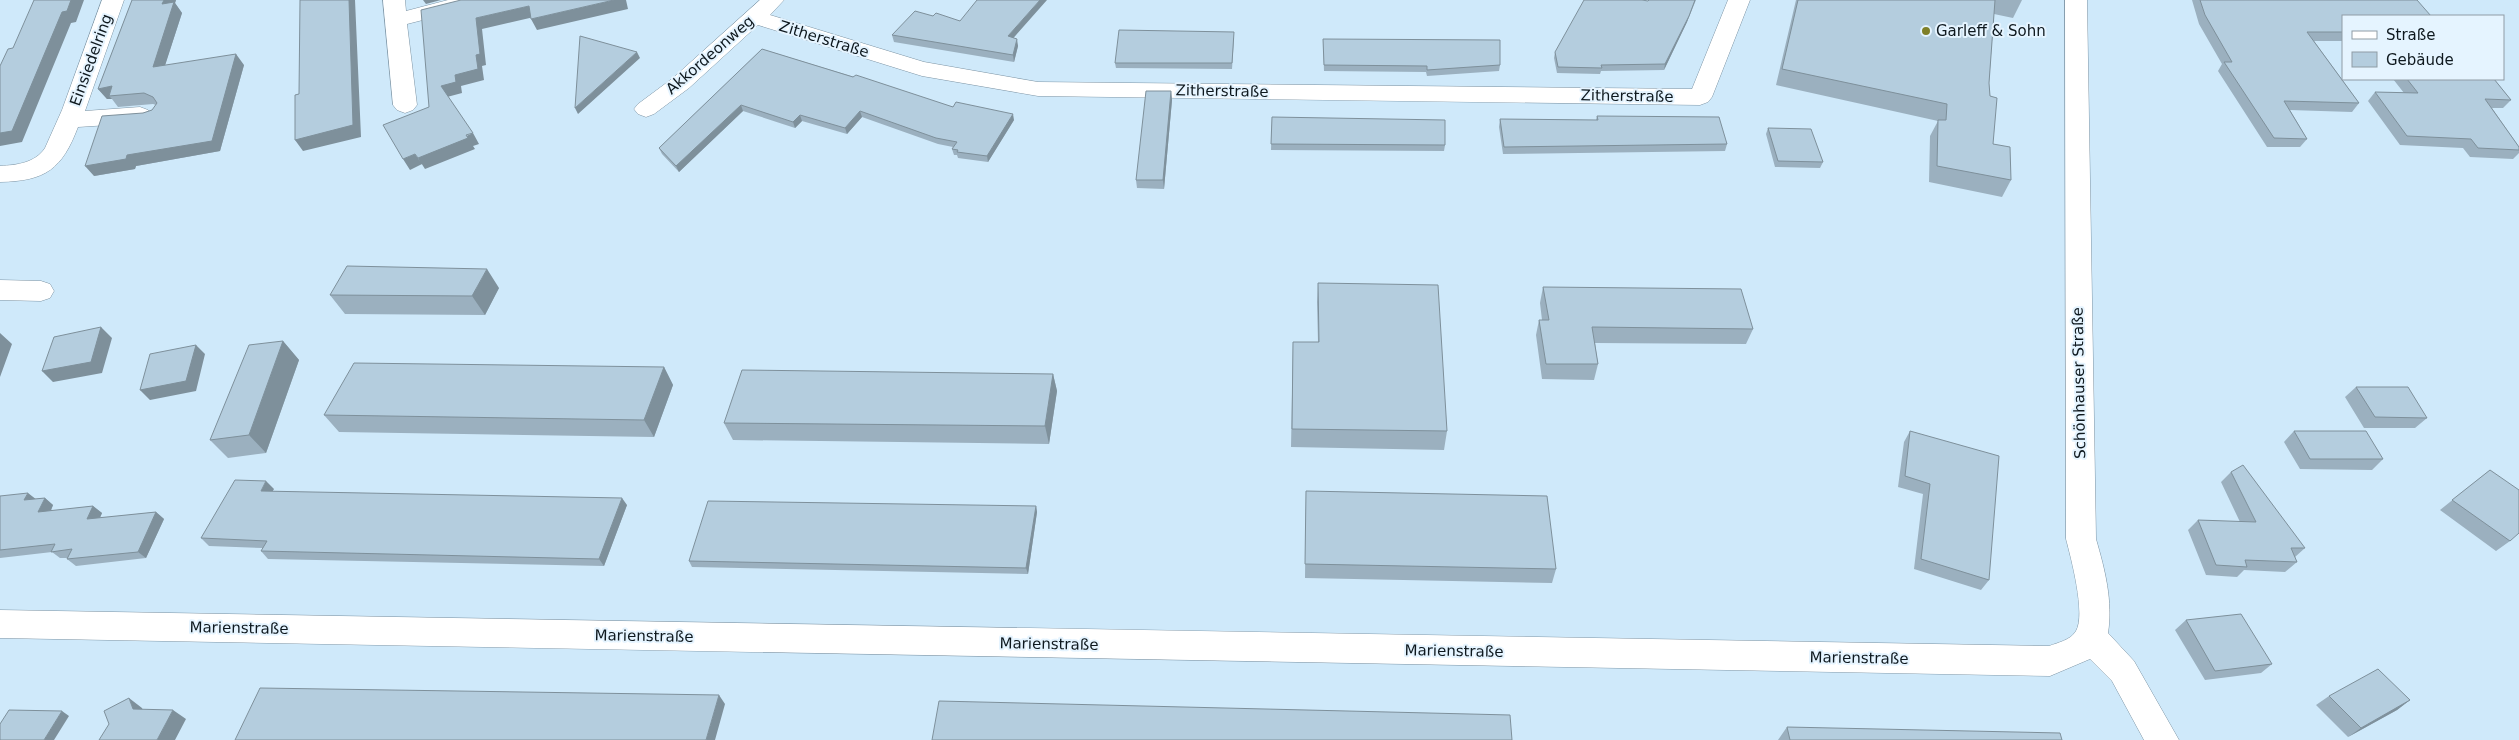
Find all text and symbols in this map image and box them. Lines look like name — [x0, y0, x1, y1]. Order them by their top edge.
street label: Einsiedelring — [66, 12, 116, 108]
street label: Akkordeonweg — [662, 12, 758, 98]
legend — [2342, 15, 2504, 80]
street label: Zitherstraße — [777, 17, 871, 61]
place label: Garleff & Sohn — [1936, 22, 2046, 40]
marker: Garleff & Sohn — [1920, 25, 1932, 37]
text: Straße — [2386, 26, 2435, 44]
text: Gebäude — [2386, 51, 2454, 69]
street label: Zitherstraße — [1175, 81, 1269, 101]
street label: Zitherstraße — [1580, 86, 1674, 106]
street label: Schönhauser Straße — [2069, 307, 2089, 459]
street label: Marienstraße — [189, 618, 289, 638]
street label: Marienstraße — [594, 626, 694, 646]
street label: Marienstraße — [999, 634, 1099, 654]
street label: Marienstraße — [1404, 641, 1504, 661]
street label: Marienstraße — [1809, 648, 1909, 668]

